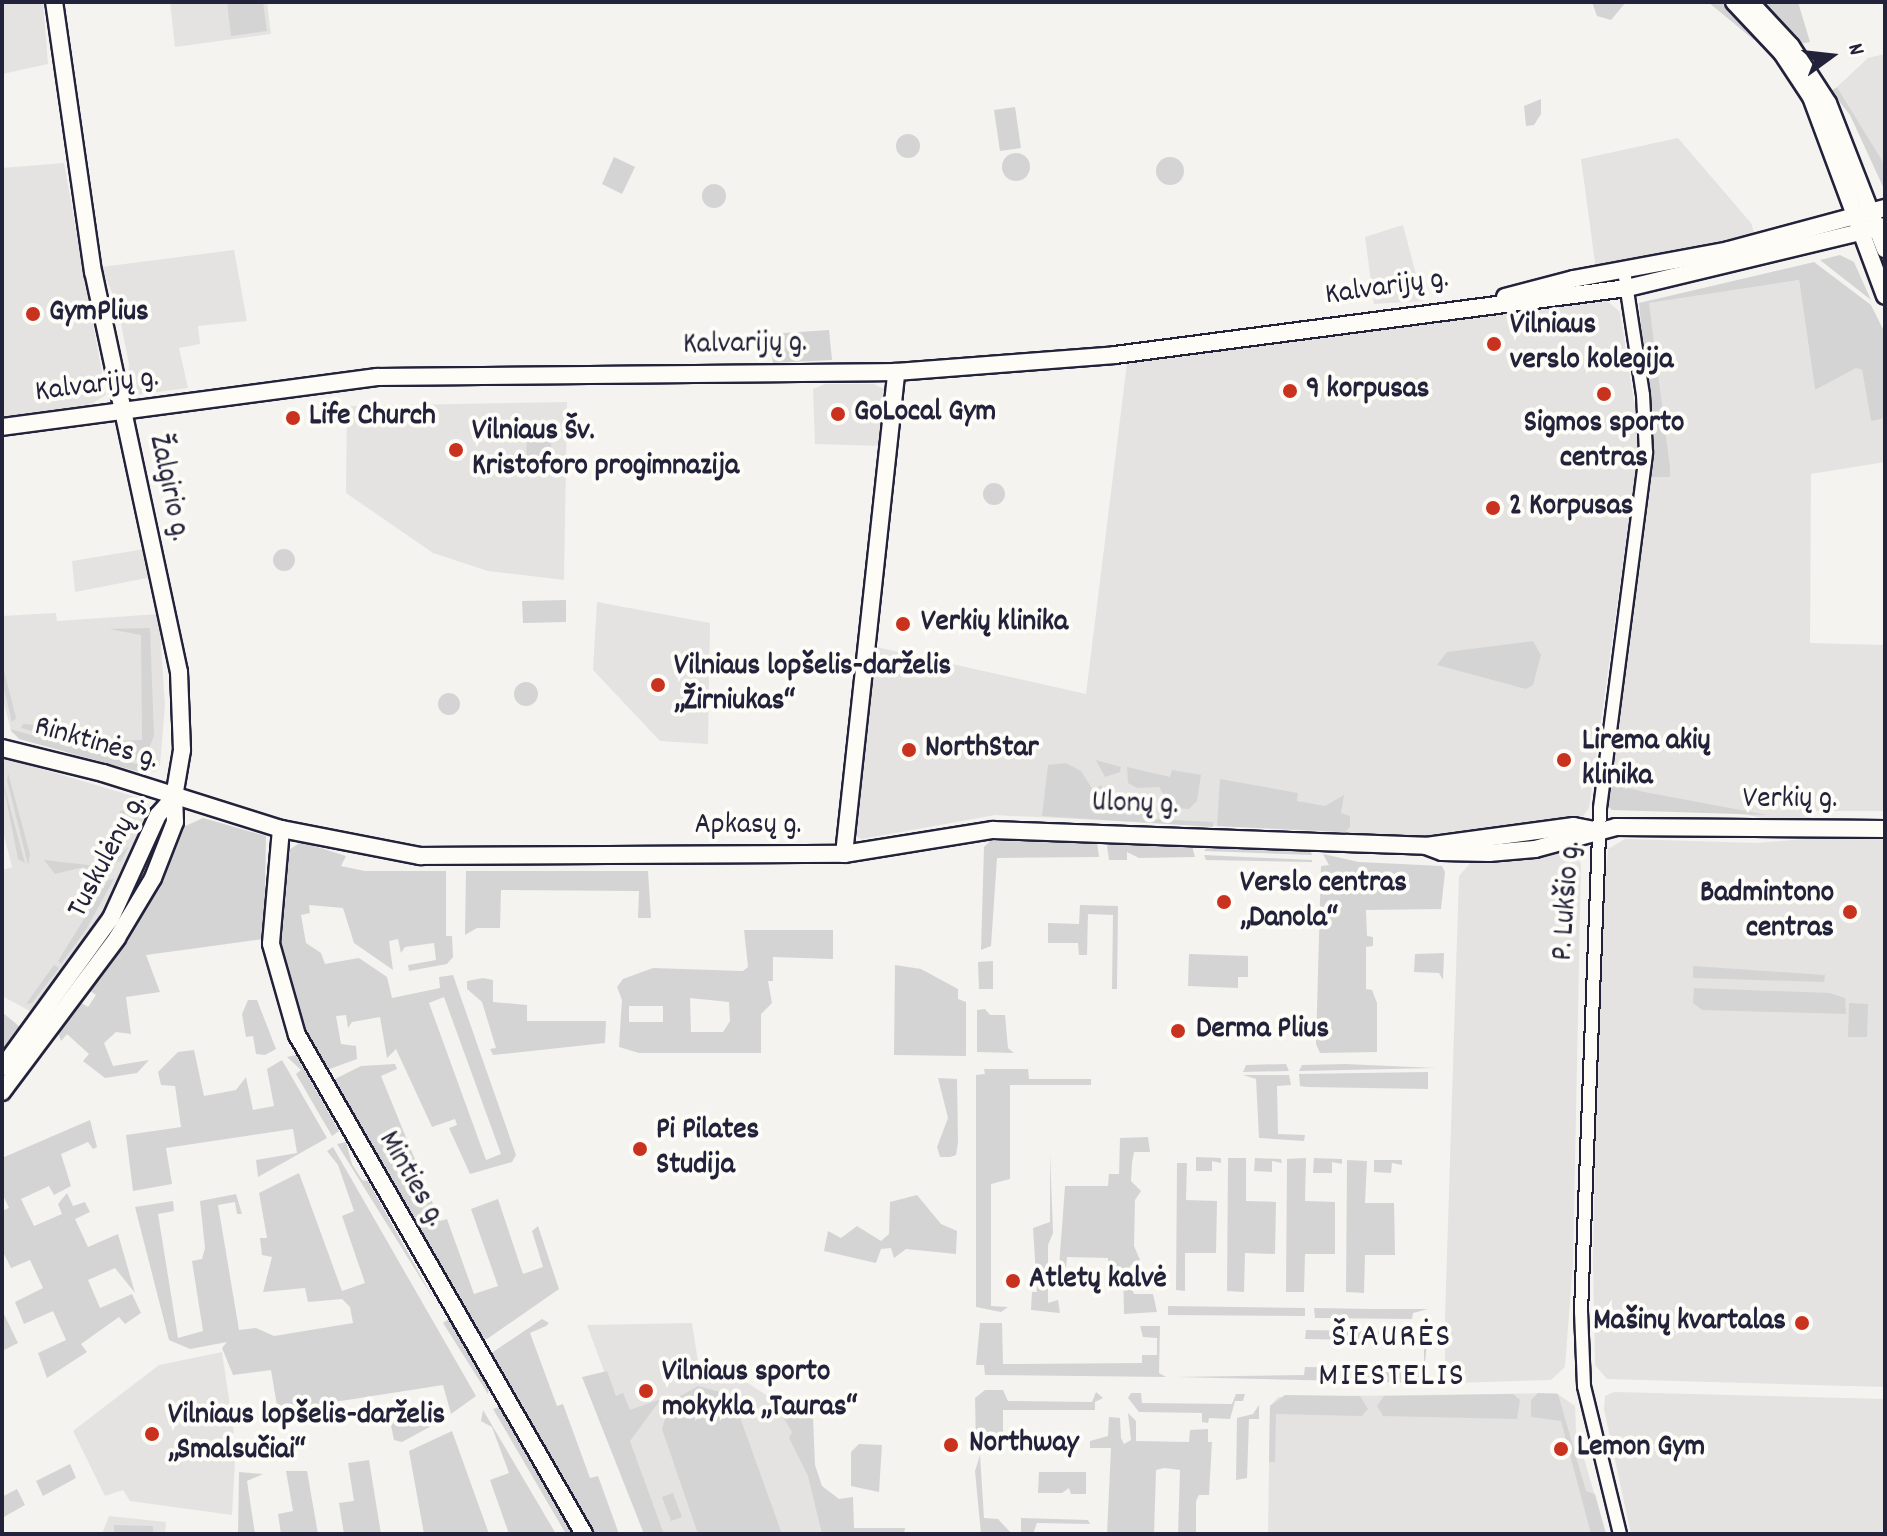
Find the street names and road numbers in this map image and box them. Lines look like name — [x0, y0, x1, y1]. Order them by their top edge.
street label: Kalvarijų g. — [1323, 263, 1451, 315]
street label: Kalvarijų g. — [683, 327, 807, 365]
street label: Kalvarijų g. — [33, 362, 161, 412]
street label: Žalgirio g. — [138, 431, 196, 545]
street label: Rinktinės g. — [30, 710, 162, 780]
street label: Verkių g. — [1743, 783, 1837, 819]
street label: Ulonų g. — [1091, 786, 1179, 826]
street label: Tuskulėnų g. — [62, 789, 156, 925]
street label: Apkasų g. — [694, 809, 802, 845]
street label: P. Lukšio g. — [1547, 840, 1591, 962]
street label: Minties g. — [368, 1126, 452, 1234]

